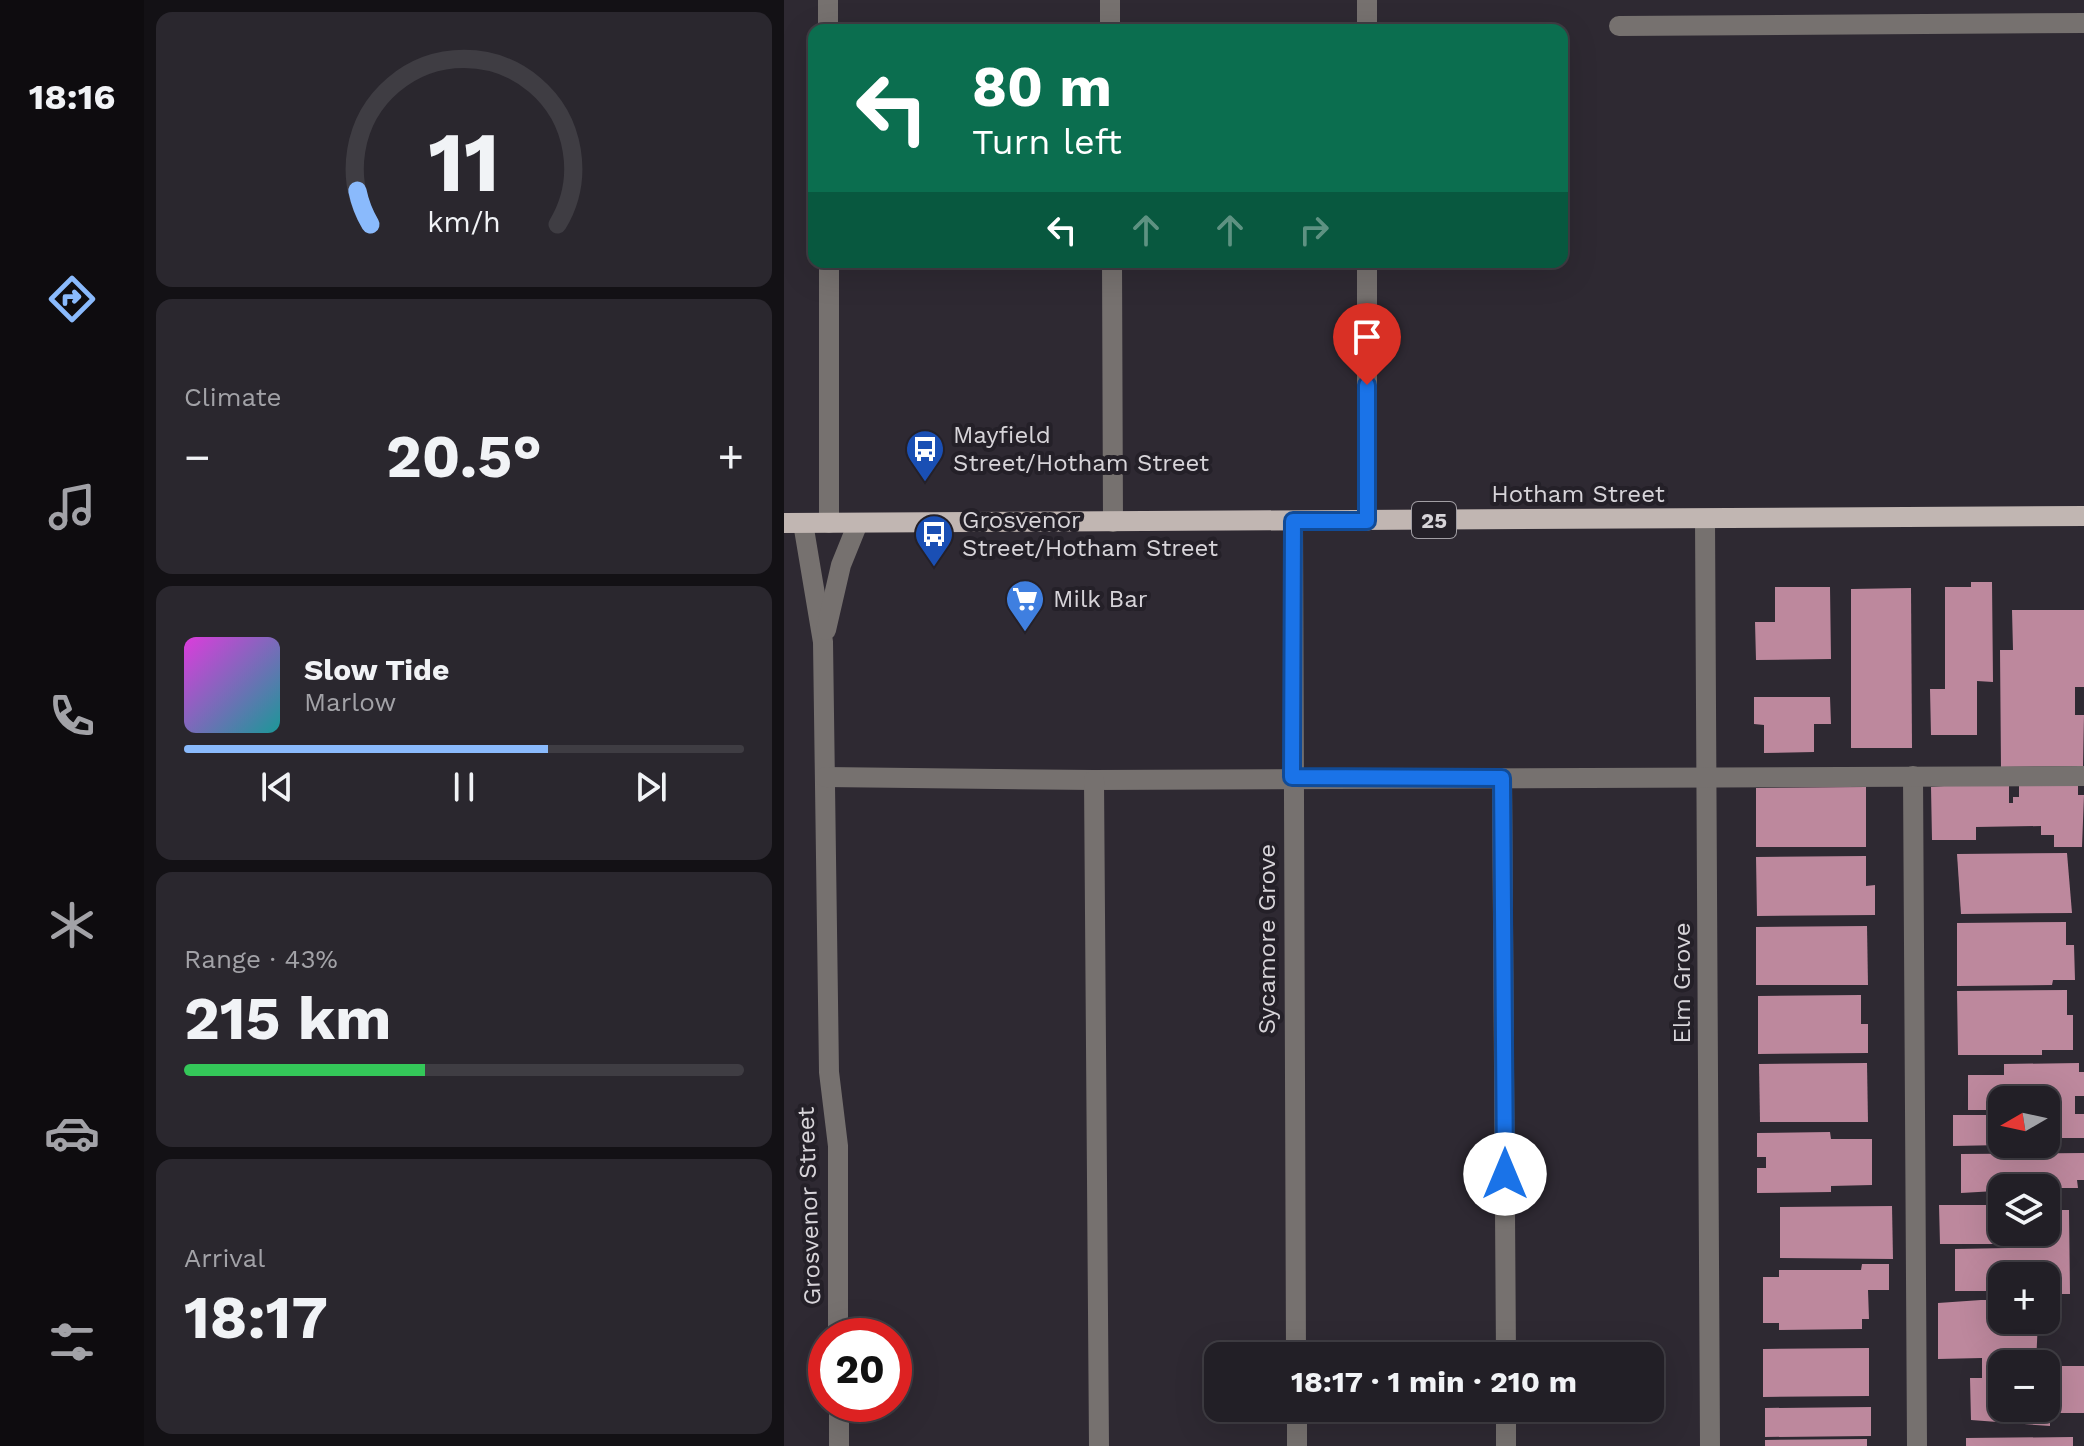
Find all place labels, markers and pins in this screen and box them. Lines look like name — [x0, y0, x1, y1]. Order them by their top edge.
pin — [1333, 303, 1401, 385]
place label: Mayfield Street/Hotham Street — [953, 421, 1209, 477]
bus stop icon: Mayfield Street/Hotham Street — [904, 428, 946, 483]
place label: Grosvenor Street/Hotham Street — [962, 506, 1218, 562]
bus stop icon: Grosvenor Street/Hotham Street — [913, 513, 955, 568]
supermarket icon: Milk Bar — [1004, 578, 1046, 633]
place label: Milk Bar — [1053, 585, 1148, 613]

